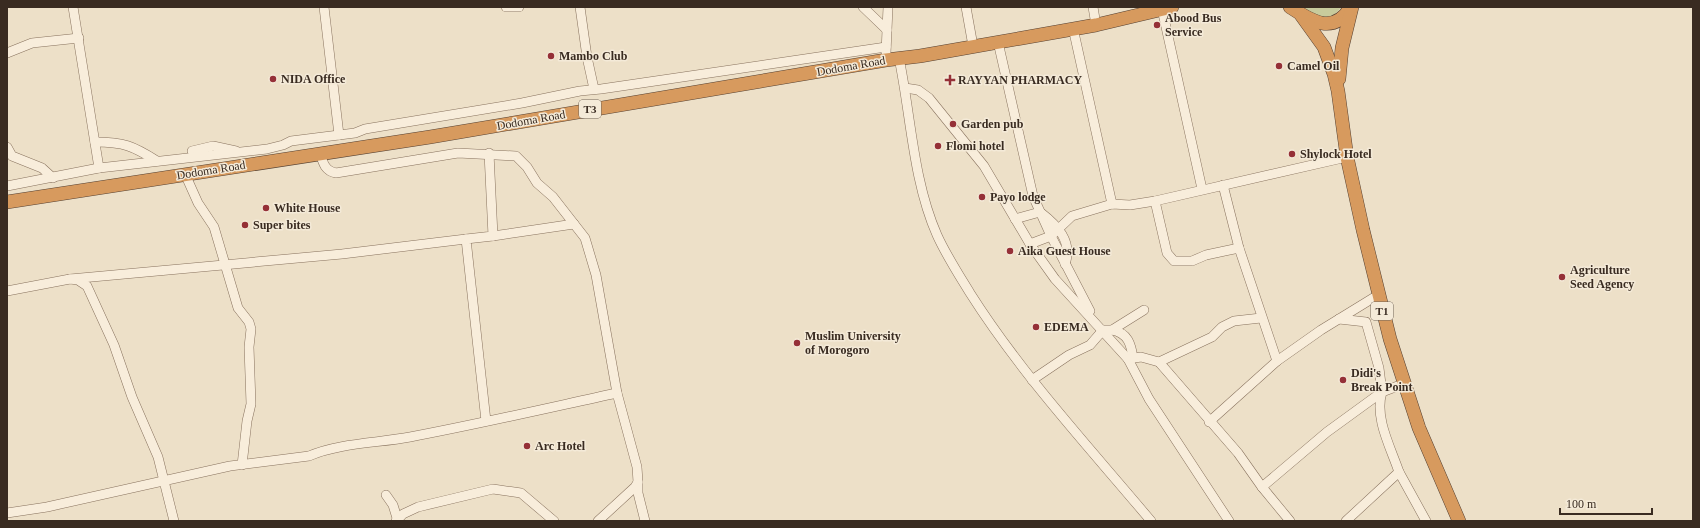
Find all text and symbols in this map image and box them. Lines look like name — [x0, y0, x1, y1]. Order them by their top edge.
place label: Abood Bus Service — [1165, 11, 1222, 39]
marker: Abood Bus Service — [1152, 20, 1162, 30]
place label: Mambo Club — [559, 49, 628, 63]
marker: Mambo Club — [546, 51, 556, 61]
street label: Dodoma Road — [815, 53, 887, 79]
place label: Camel Oil — [1287, 59, 1340, 73]
marker: Camel Oil — [1274, 61, 1284, 71]
place label: NIDA Office — [281, 72, 346, 86]
place label: RAYYAN PHARMACY — [958, 73, 1082, 87]
marker: NIDA Office — [268, 74, 278, 84]
marker: RAYYAN PHARMACY — [945, 75, 955, 85]
road number: T3 — [579, 100, 601, 118]
street label: Dodoma Road — [495, 107, 567, 133]
place label: Garden pub — [961, 117, 1024, 131]
marker: Garden pub — [948, 119, 958, 129]
place label: Flomi hotel — [946, 139, 1005, 153]
marker: Flomi hotel — [933, 141, 943, 151]
place label: Shylock Hotel — [1300, 147, 1372, 161]
marker: Shylock Hotel — [1287, 149, 1297, 159]
street label: Dodoma Road — [176, 158, 246, 182]
place label: Payo lodge — [990, 190, 1046, 204]
marker: Payo lodge — [977, 192, 987, 202]
place label: White House — [274, 201, 341, 215]
marker: White House — [261, 203, 271, 213]
place label: Super bites — [253, 218, 311, 232]
marker: Super bites — [240, 220, 250, 230]
place label: Aika Guest House — [1018, 244, 1111, 258]
marker: Aika Guest House — [1005, 246, 1015, 256]
place label: Agriculture Seed Agency — [1570, 263, 1634, 291]
marker: Agriculture Seed Agency — [1557, 272, 1567, 282]
road number: T1 — [1371, 302, 1393, 320]
place label: EDEMA — [1044, 320, 1089, 334]
marker: EDEMA — [1031, 322, 1041, 332]
place label: Muslim University of Morogoro — [805, 329, 901, 357]
marker: Muslim University of Morogoro — [792, 338, 802, 348]
place label: Didi's Break Point — [1351, 366, 1412, 394]
marker: Didi's Break Point — [1338, 375, 1348, 385]
place label: Arc Hotel — [535, 439, 586, 453]
marker: Arc Hotel — [522, 441, 532, 451]
scale bar — [1560, 490, 1652, 516]
text: 100 m — [1566, 497, 1597, 511]

